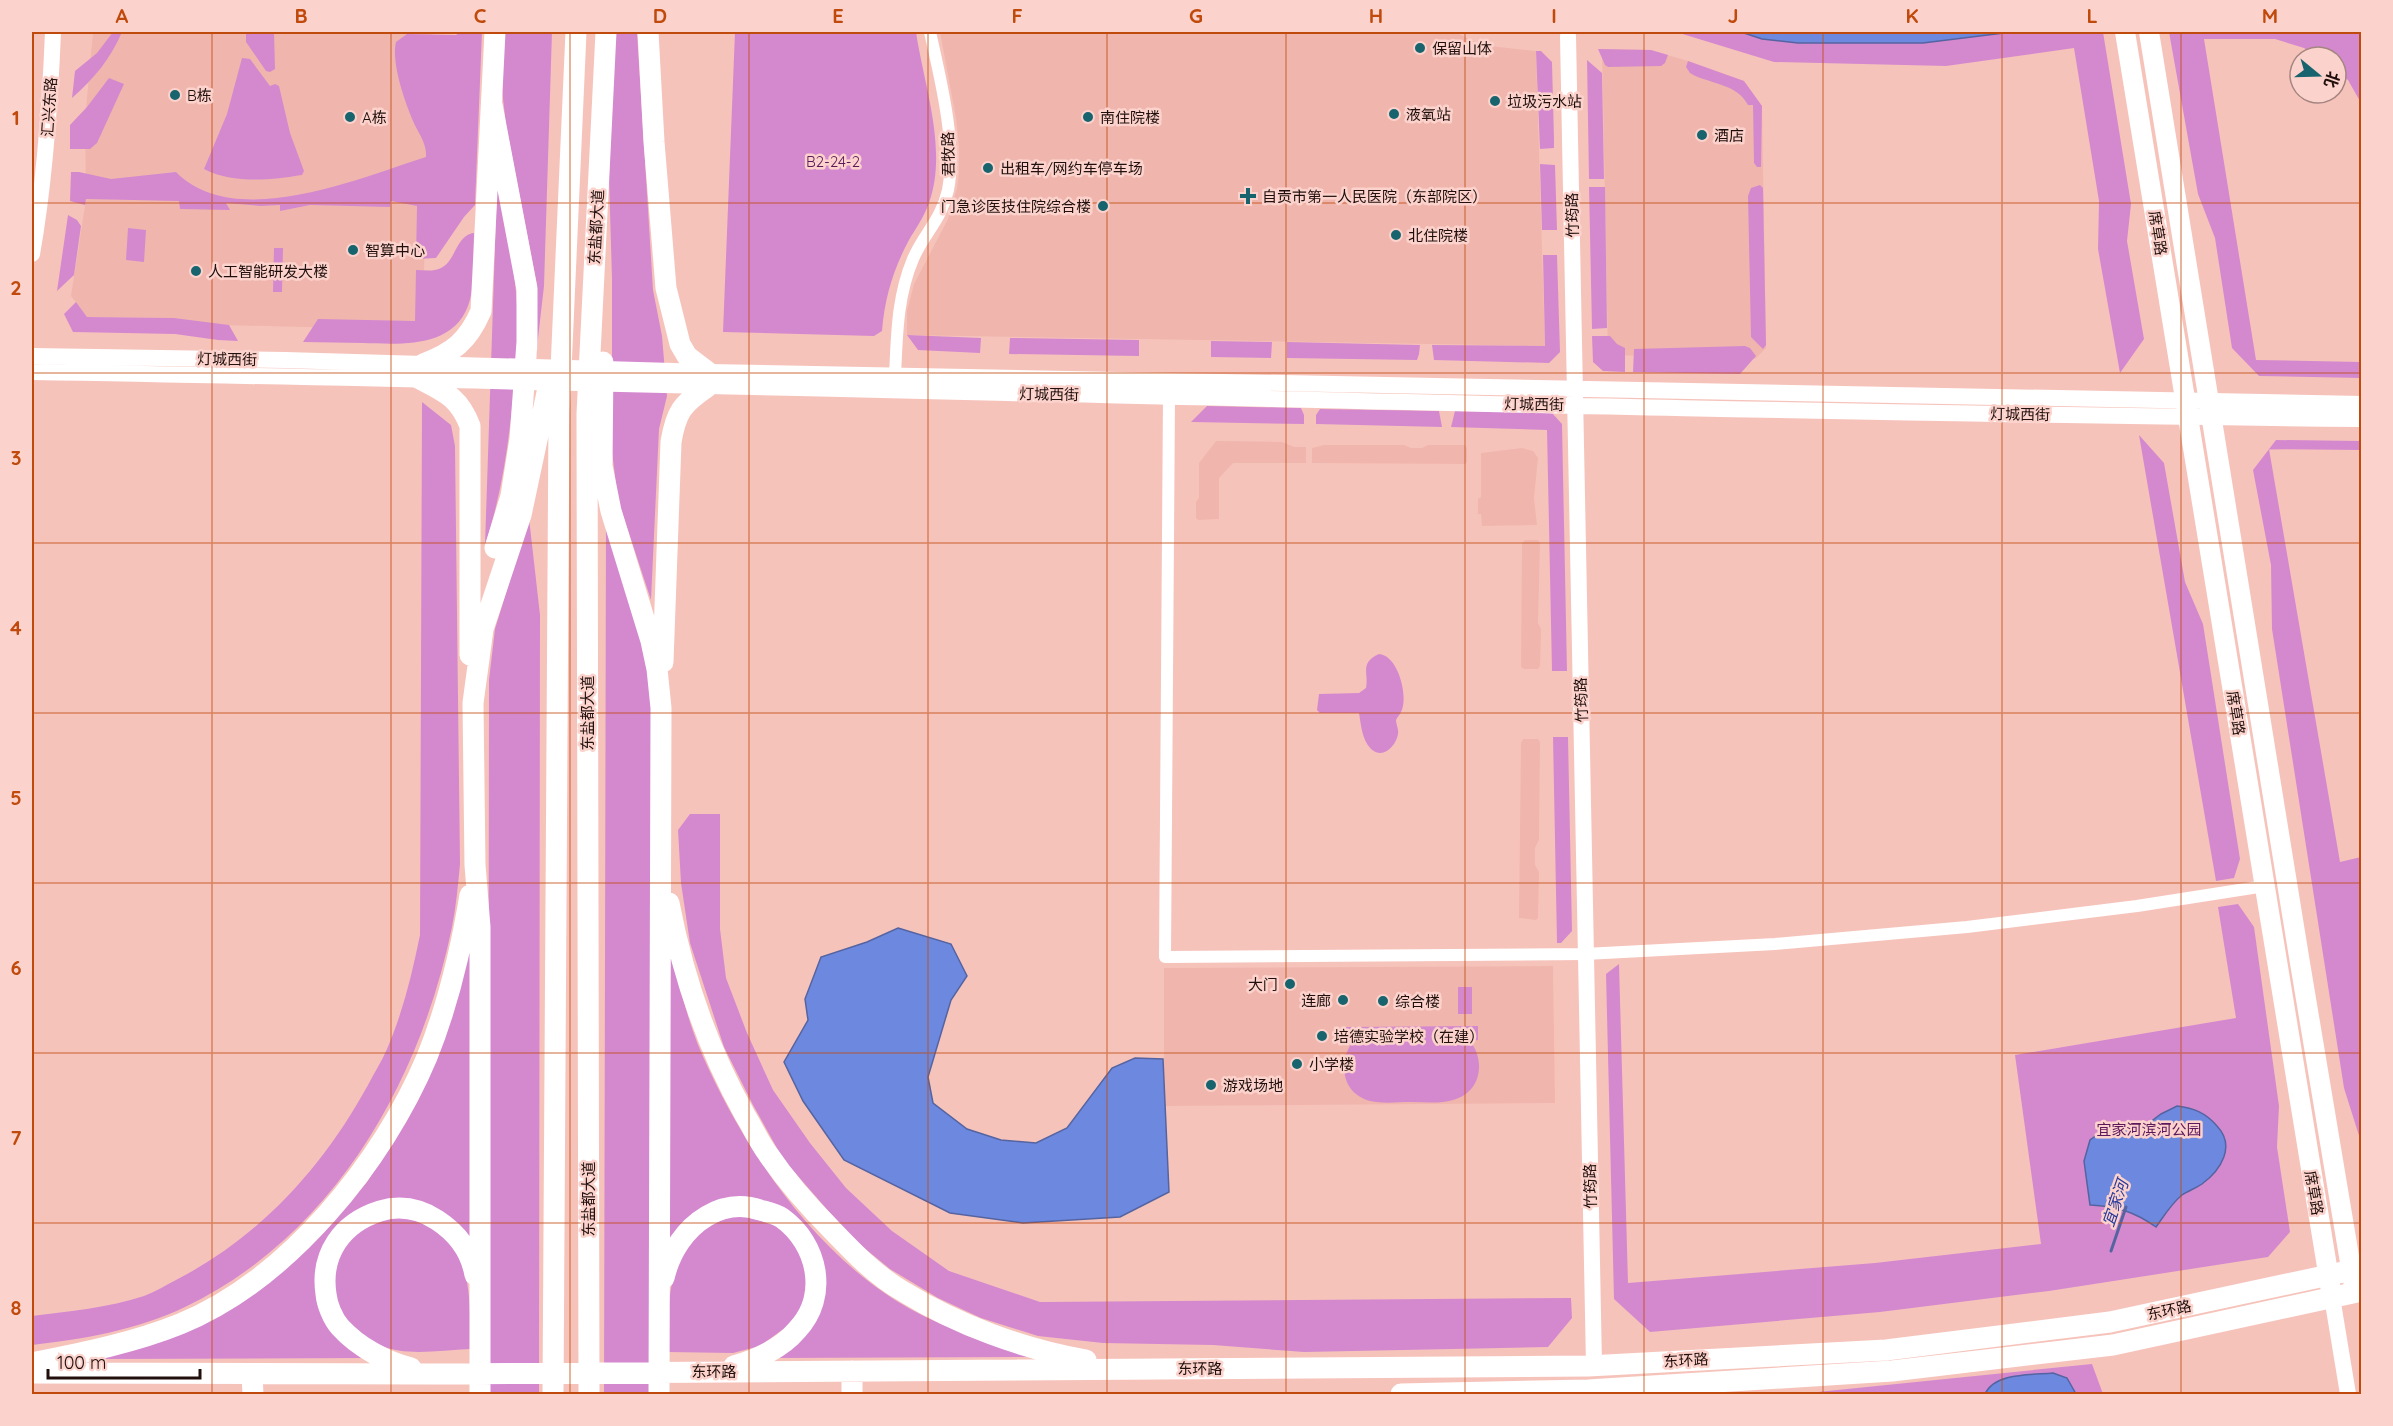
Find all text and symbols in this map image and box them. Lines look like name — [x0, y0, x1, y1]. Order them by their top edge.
text: A — [116, 3, 129, 28]
text: B — [294, 3, 308, 28]
text: C — [474, 3, 487, 28]
text: D — [653, 3, 667, 28]
text: E — [832, 3, 844, 28]
text: F — [1011, 3, 1023, 28]
text: G — [1189, 3, 1203, 28]
text: H — [1369, 3, 1383, 28]
text: I — [1551, 3, 1557, 28]
text: J — [1727, 3, 1739, 28]
text: K — [1905, 3, 1919, 28]
text: L — [2086, 3, 2098, 28]
text: M — [2262, 3, 2278, 28]
place label: 保留山体 — [1432, 39, 1492, 58]
marker: 保留山体 — [1413, 41, 1427, 55]
north arrow — [2288, 45, 2348, 105]
text: 北 — [2320, 69, 2344, 91]
street label: 汇兴东路 — [37, 76, 61, 138]
place label: B栋 — [187, 86, 212, 105]
marker: B栋 — [168, 88, 182, 102]
place label: 垃圾污水站 — [1507, 92, 1582, 111]
marker: 垃圾污水站 — [1488, 94, 1502, 108]
text: 1 — [12, 105, 20, 130]
place label: 液氧站 — [1406, 105, 1451, 124]
marker: 液氧站 — [1387, 107, 1401, 121]
place label: A栋 — [362, 108, 387, 127]
place label: 南住院楼 — [1100, 108, 1160, 127]
marker: A栋 — [343, 110, 357, 124]
marker: 南住院楼 — [1081, 110, 1095, 124]
place label: 酒店 — [1714, 126, 1744, 145]
marker: 酒店 — [1695, 128, 1709, 142]
street label: 君牧路 — [938, 131, 958, 177]
park label: B2-24-2 — [806, 152, 860, 171]
place label: 出租车/网约车停车场 — [1000, 159, 1143, 178]
marker: 出租车/网约车停车场 — [981, 161, 995, 175]
marker: 自贡市第一人民医院（东部院区） — [1239, 187, 1257, 205]
place label: 自贡市第一人民医院（东部院区） — [1262, 187, 1487, 206]
street label: 东盐都大道 — [585, 189, 607, 265]
street label: 竹筠路 — [1562, 192, 1582, 238]
place label: 门急诊医技住院综合楼 — [941, 197, 1091, 216]
marker: 门急诊医技住院综合楼 — [1096, 199, 1110, 213]
street label: 席草路 — [2145, 209, 2171, 257]
place label: 北住院楼 — [1408, 226, 1468, 245]
marker: 北住院楼 — [1389, 228, 1403, 242]
place label: 智算中心 — [365, 241, 425, 260]
marker: 智算中心 — [346, 243, 360, 257]
place label: 人工智能研发大楼 — [208, 262, 328, 281]
marker: 人工智能研发大楼 — [189, 264, 203, 278]
text: 2 — [10, 275, 22, 300]
street label: 灯城西街 — [197, 349, 257, 369]
street label: 灯城西街 — [1019, 384, 1079, 404]
street label: 灯城西街 — [1504, 394, 1564, 414]
street label: 灯城西街 — [1990, 404, 2050, 424]
text: 3 — [11, 445, 21, 470]
text: 4 — [10, 615, 22, 640]
street label: 东盐都大道 — [578, 675, 597, 751]
street label: 竹筠路 — [1571, 677, 1591, 723]
street label: 席草路 — [2223, 689, 2249, 737]
text: 5 — [10, 785, 22, 810]
text: 6 — [10, 955, 22, 980]
place label: 大门 — [1248, 975, 1278, 994]
marker: 大门 — [1283, 977, 1297, 991]
place label: 连廊 — [1301, 991, 1331, 1010]
place label: 综合楼 — [1395, 992, 1440, 1011]
marker: 连廊 — [1336, 993, 1350, 1007]
marker: 综合楼 — [1376, 994, 1390, 1008]
place label: 培德实验学校（在建） — [1334, 1027, 1484, 1046]
marker: 培德实验学校（在建） — [1315, 1029, 1329, 1043]
place label: 小学楼 — [1309, 1055, 1354, 1074]
marker: 小学楼 — [1290, 1057, 1304, 1071]
place label: 游戏场地 — [1223, 1076, 1283, 1095]
marker: 游戏场地 — [1204, 1078, 1218, 1092]
park label: 宜家河滨河公园 — [2096, 1120, 2202, 1139]
text: 7 — [11, 1125, 22, 1150]
street label: 东盐都大道 — [579, 1161, 598, 1237]
street label: 竹筠路 — [1580, 1163, 1600, 1209]
street label: 席草路 — [2301, 1169, 2327, 1217]
water label: 宜家河 — [2098, 1174, 2133, 1229]
text: 8 — [11, 1295, 22, 1320]
street label: 东环路 — [2145, 1296, 2193, 1324]
scale bar — [48, 1342, 200, 1380]
street label: 东环路 — [1663, 1349, 1709, 1371]
text: 100 m — [57, 1351, 106, 1374]
street label: 东环路 — [1177, 1359, 1223, 1378]
street label: 东环路 — [691, 1362, 737, 1381]

